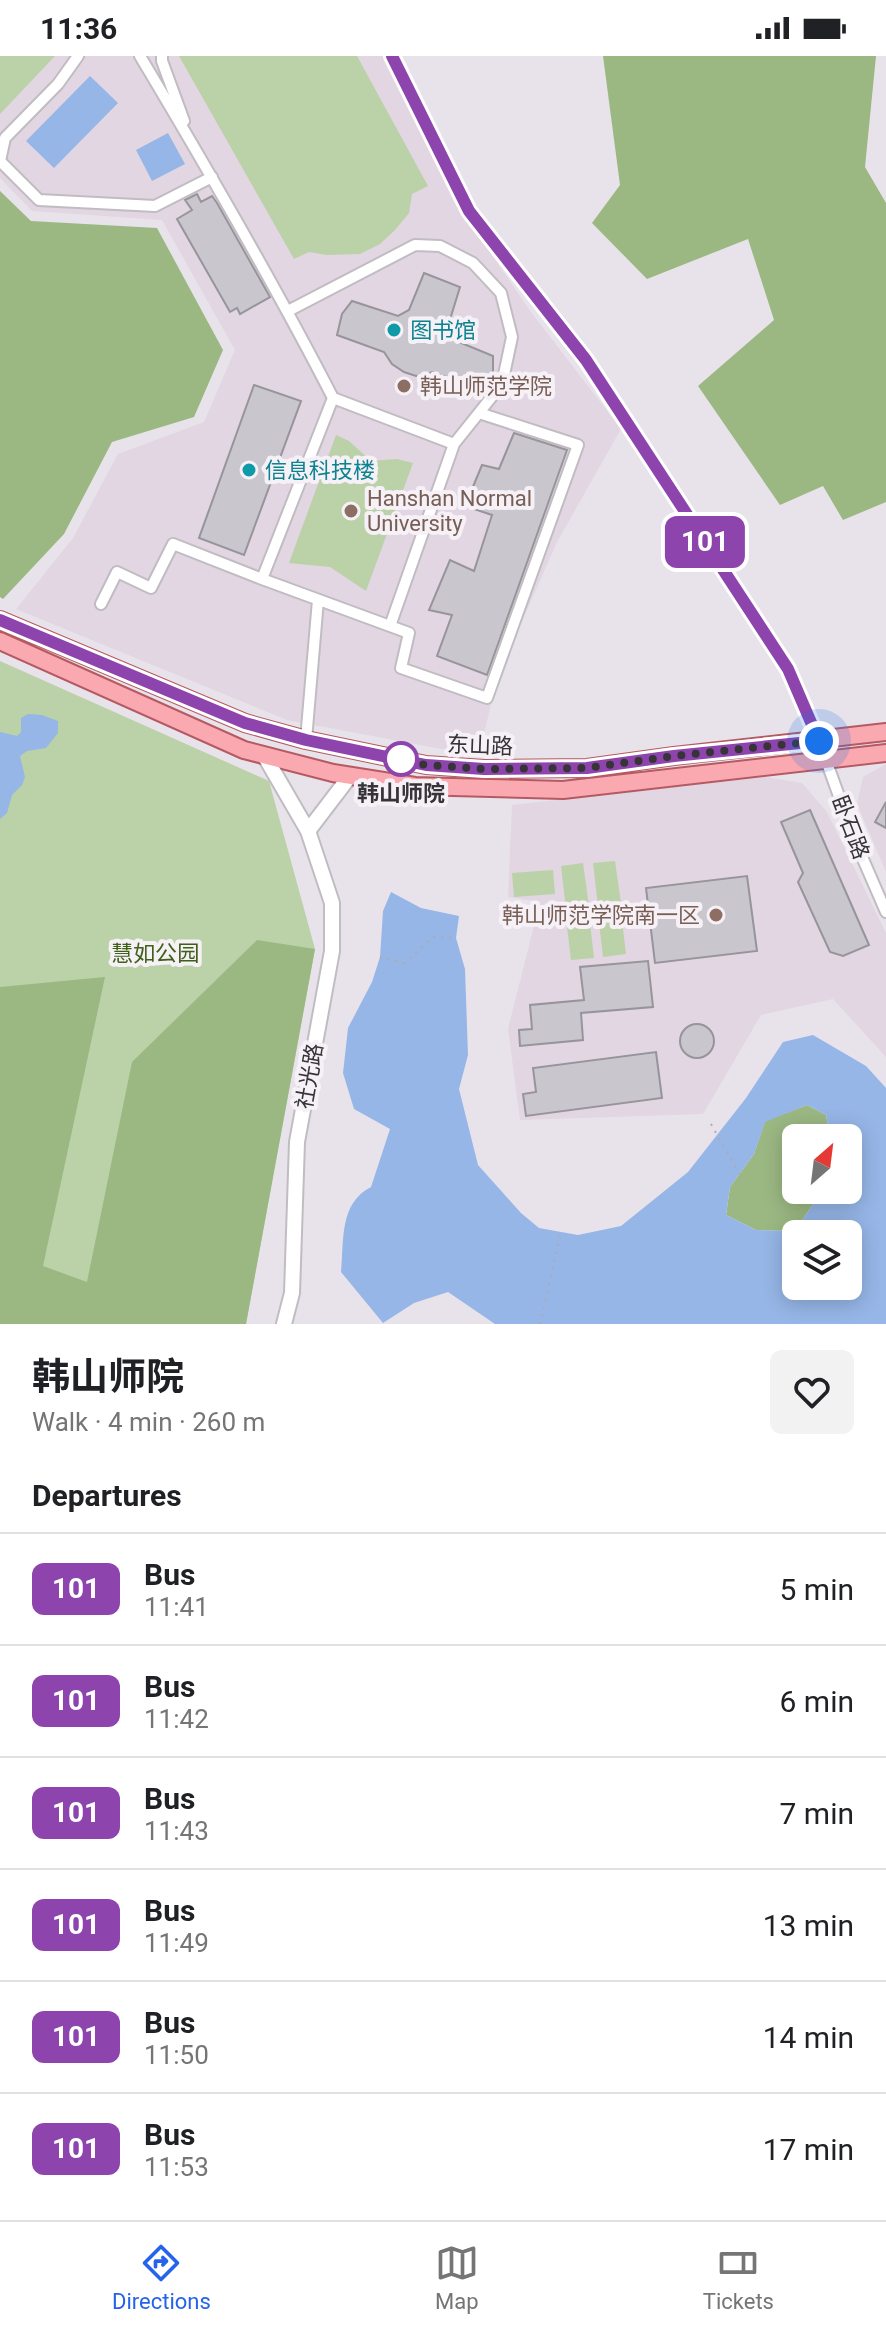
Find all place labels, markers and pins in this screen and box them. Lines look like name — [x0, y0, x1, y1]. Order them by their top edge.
place label: 图书馆 — [410, 318, 476, 343]
marker: 图书馆 — [385, 321, 403, 339]
place label: 韩山师范学院 — [420, 374, 552, 399]
marker: 韩山师范学院 — [395, 377, 413, 395]
place label: 信息科技楼 — [265, 458, 375, 483]
marker: 信息科技楼 — [240, 461, 258, 479]
place label: Hanshan Normal University — [367, 486, 532, 536]
marker: Hanshan Normal University — [342, 502, 360, 520]
marker: 韩山师院 — [384, 742, 418, 776]
place label: 韩山师院 — [357, 781, 445, 806]
place label: 韩山师范学院南一区 — [502, 903, 700, 928]
marker: 韩山师范学院南一区 — [707, 906, 725, 924]

